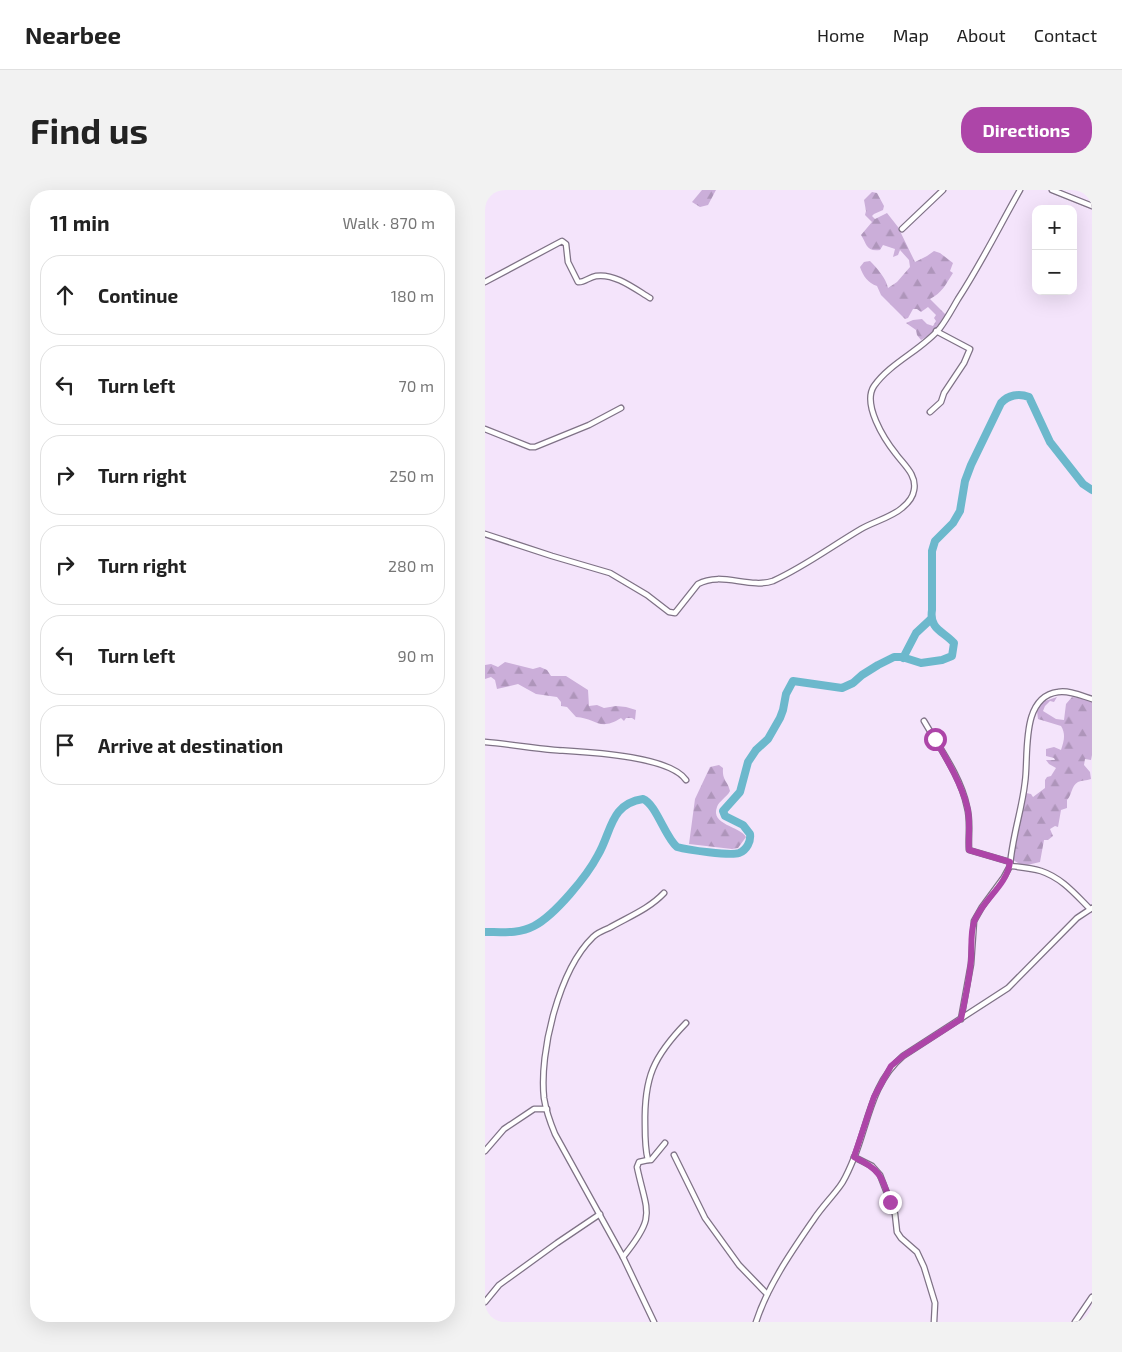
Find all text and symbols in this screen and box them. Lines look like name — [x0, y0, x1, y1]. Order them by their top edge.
text: Nearbee — [25, 20, 121, 49]
text: Home — [817, 24, 865, 46]
text: Map — [893, 24, 929, 46]
text: About — [957, 24, 1006, 46]
text: Contact — [1034, 24, 1097, 46]
button: Directions — [961, 107, 1092, 153]
text: Find us — [30, 109, 148, 151]
map controls — [1032, 205, 1077, 295]
button: + — [1032, 205, 1077, 250]
text: 11 min — [50, 210, 110, 235]
text: Walk · 870 m — [342, 213, 435, 232]
button: − — [1032, 250, 1077, 295]
icon: ahead — [51, 281, 79, 309]
text: Continue — [98, 284, 178, 307]
text: 180 m — [391, 286, 434, 305]
icon: left — [51, 371, 79, 399]
text: Turn left — [98, 374, 175, 397]
text: 70 m — [399, 376, 434, 395]
icon: right — [51, 461, 79, 489]
text: Turn right — [98, 464, 186, 487]
text: 250 m — [389, 466, 434, 485]
icon: right — [51, 551, 79, 579]
text: Turn right — [98, 554, 186, 577]
text: 280 m — [388, 556, 434, 575]
icon: left — [51, 641, 79, 669]
text: Turn left — [98, 644, 175, 667]
text: 90 m — [398, 646, 434, 665]
route start — [924, 728, 947, 751]
icon: arrive — [51, 731, 79, 759]
text: Arrive at destination — [98, 734, 283, 757]
route end — [879, 1191, 902, 1214]

